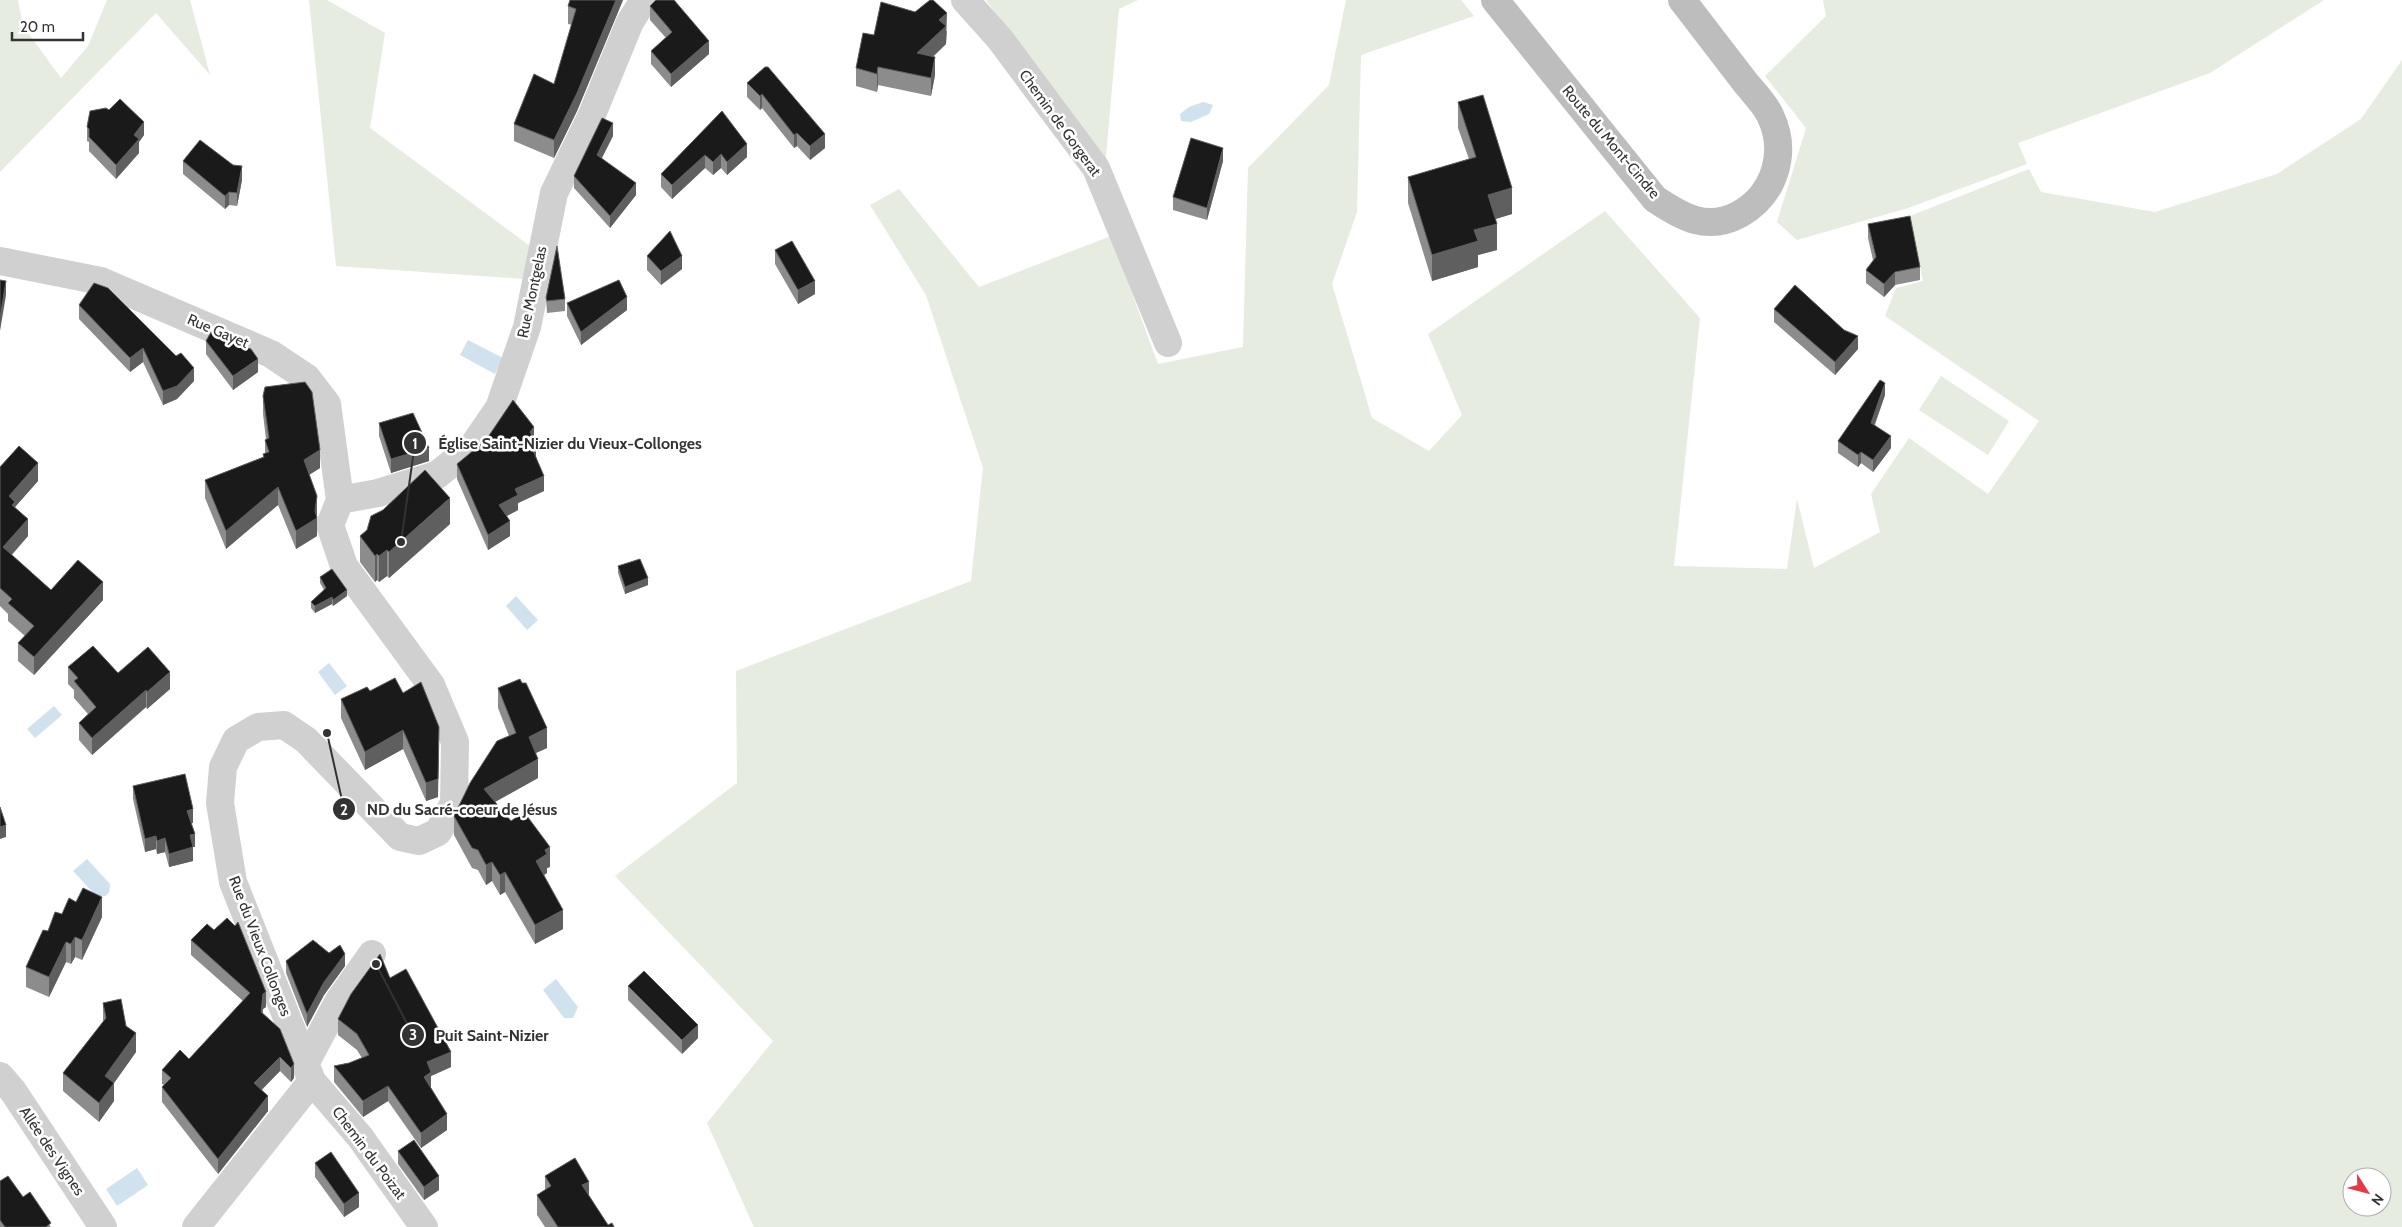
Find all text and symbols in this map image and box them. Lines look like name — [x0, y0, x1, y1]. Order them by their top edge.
scale bar — [12, 10, 84, 42]
text: 20 m — [20, 18, 55, 36]
street label: Chemin de Gorgerat — [1015, 66, 1105, 180]
street label: Route du Mont-Cindre — [1558, 82, 1664, 203]
street label: Rue Montgelas — [513, 244, 551, 340]
street label: Rue Gayet — [185, 310, 251, 352]
callout: Église Saint-Nizier du Vieux-Collonges — [403, 428, 712, 459]
text: Église Saint-Nizier du Vieux-Collonges — [438, 434, 702, 453]
text: 1 — [412, 435, 418, 453]
callout: ND du Sacré-coeur de Jésus — [332, 794, 568, 825]
text: ND du Sacré-coeur de Jésus — [367, 800, 558, 819]
text: 2 — [340, 801, 348, 819]
street label: Rue du Vieux Collonges — [225, 873, 295, 1019]
callout: Puit Saint-Nizier — [400, 1020, 559, 1051]
text: 3 — [409, 1026, 417, 1044]
text: Puit Saint-Nizier — [435, 1026, 549, 1045]
street label: Allée des Vignes — [16, 1103, 88, 1199]
street label: Chemin du Poizat — [328, 1103, 410, 1203]
north arrow — [2342, 1167, 2392, 1217]
text: N — [2367, 1190, 2388, 1209]

